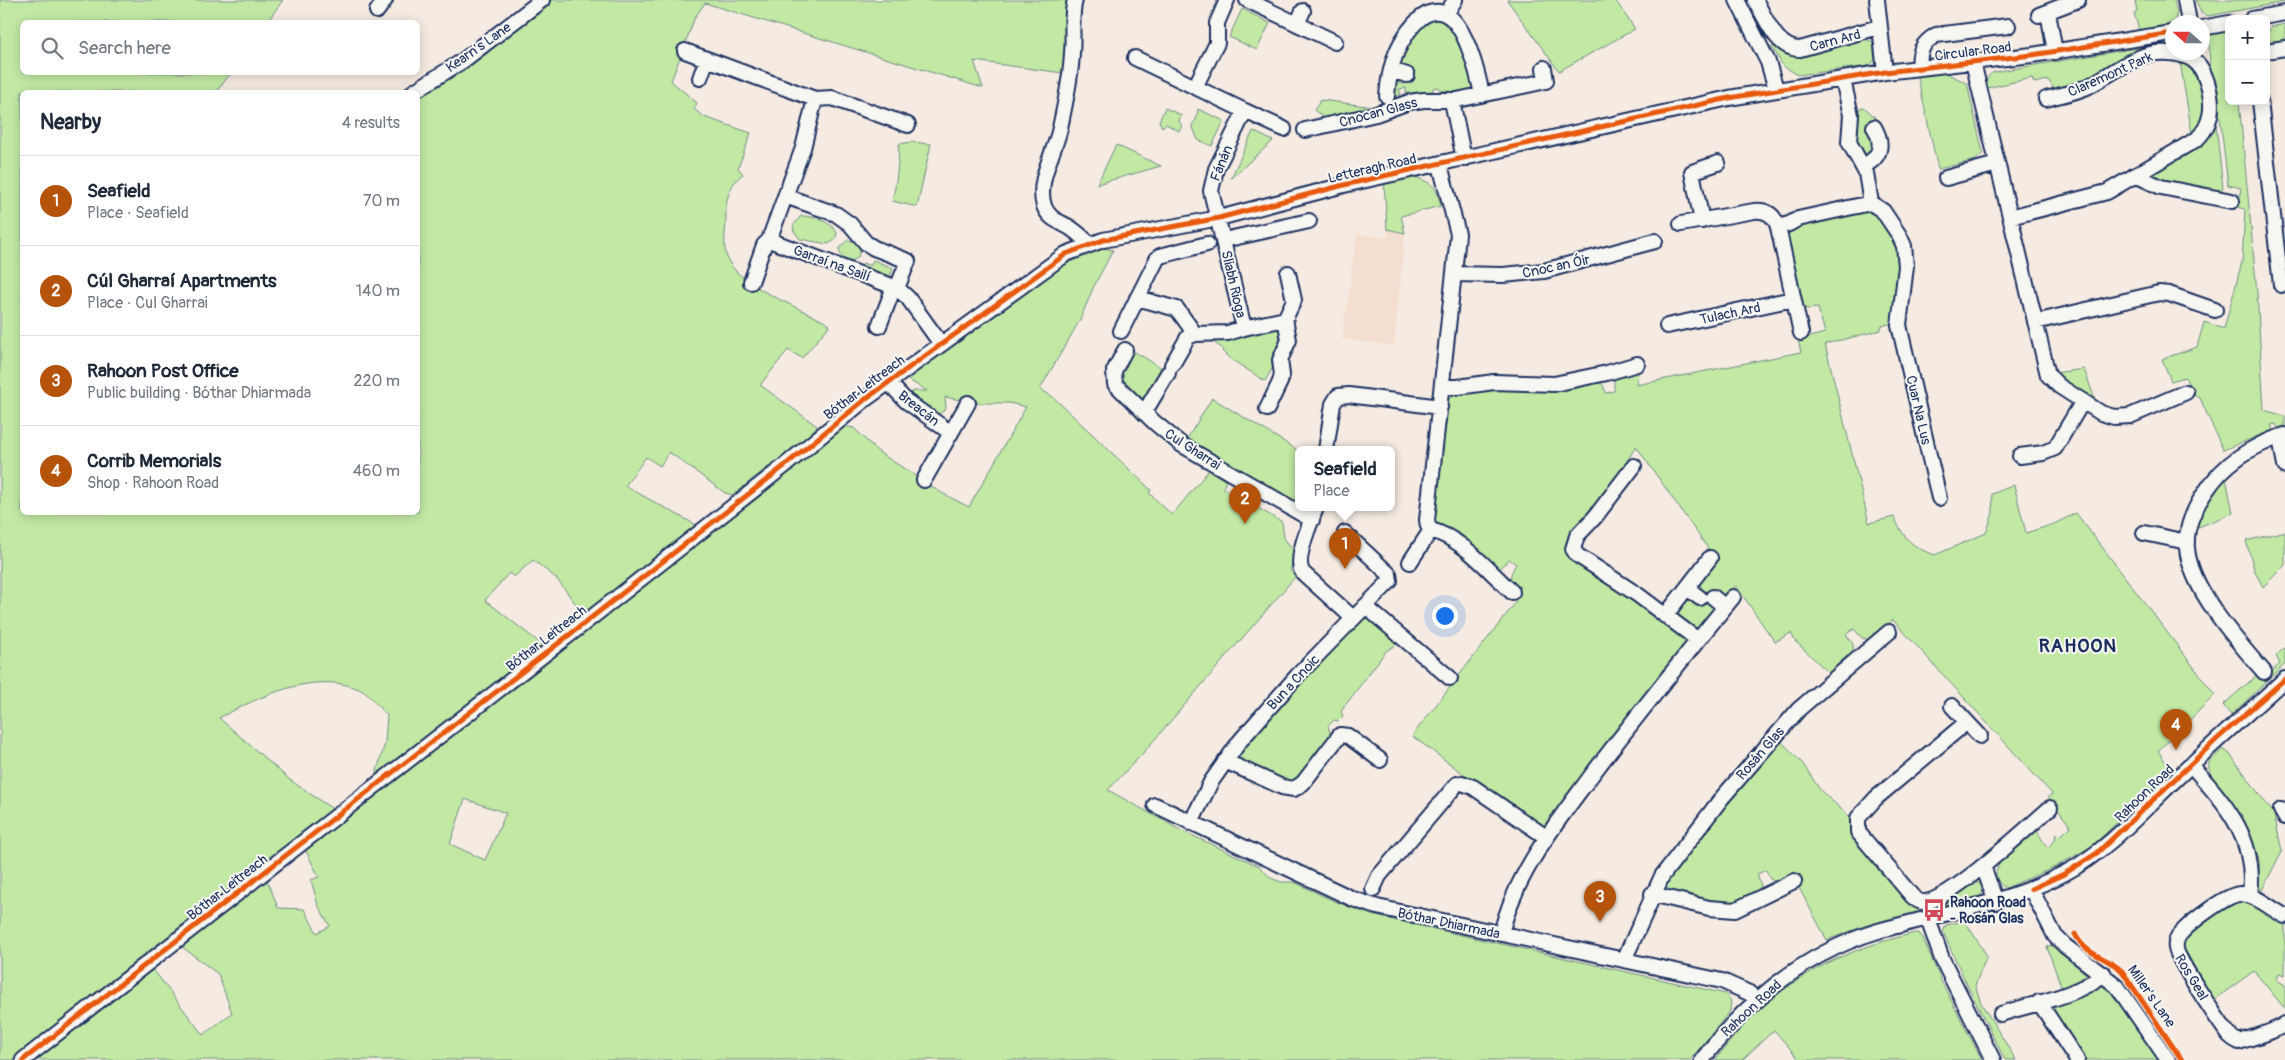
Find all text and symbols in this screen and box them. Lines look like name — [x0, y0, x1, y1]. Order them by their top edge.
north arrow — [2165, 15, 2210, 60]
map controls — [2225, 15, 2270, 105]
button: + — [2225, 15, 2270, 60]
street label: Kearn's Lane — [442, 19, 514, 76]
search box — [20, 20, 420, 75]
street label: Carn Ard — [1808, 26, 1862, 55]
icon: search — [38, 34, 66, 62]
text: Search here — [78, 36, 171, 60]
street label: Circular Road — [1934, 38, 2013, 65]
street label: Claremont Park — [2065, 48, 2155, 101]
button: − — [2225, 60, 2270, 105]
street label: Cnocan Glass — [1337, 94, 1420, 131]
text: Nearby — [40, 109, 101, 136]
text: 4 results — [342, 113, 400, 133]
street label: Fánán — [1207, 143, 1236, 184]
street label: Letteragh Road — [1326, 150, 1418, 187]
text: Seafield — [87, 179, 151, 203]
text: 1 — [53, 191, 59, 211]
text: 70 m — [363, 191, 400, 211]
text: Place · Seafield — [87, 203, 189, 223]
street label: Garraí na Sailí — [791, 242, 873, 285]
street label: Sliabh Rioga — [1218, 249, 1250, 319]
street label: Cnoc an Óir — [1521, 250, 1591, 282]
text: Cúl Gharraí Apartments — [87, 269, 277, 293]
text: 2 — [52, 281, 60, 301]
text: 140 m — [356, 281, 400, 301]
text: Place · Cul Gharrai — [87, 293, 208, 313]
street label: Tulach Ard — [1698, 299, 1762, 328]
street label: Bóthar Leitreach — [820, 351, 908, 423]
text: Rahoon Post Office — [87, 359, 239, 383]
text: 3 — [52, 371, 60, 391]
text: 220 m — [354, 371, 400, 391]
street label: Cuar Na Lus — [1902, 374, 1935, 447]
text: Public building · Bóthar Dhiarmada — [87, 383, 311, 403]
street label: Breacán — [895, 387, 943, 430]
street label: Cul Gharrai — [1162, 425, 1224, 474]
popup — [1295, 446, 1395, 511]
text: Corrib Memorials — [87, 449, 221, 473]
text: Seafield — [1313, 457, 1377, 481]
text: 4 — [51, 461, 61, 481]
text: 460 m — [353, 461, 400, 481]
text: Shop · Rahoon Road — [87, 473, 219, 493]
text: Place — [1313, 481, 1349, 501]
pin: 2 — [1229, 483, 1261, 524]
pin: 1 — [1329, 528, 1361, 569]
street label: Bóthar Leitreach — [503, 602, 590, 675]
your location — [1432, 603, 1458, 629]
district label: RAHOON — [2039, 634, 2117, 658]
street label: Bun a Cnoic — [1263, 651, 1323, 714]
pin: 4 — [2160, 709, 2192, 750]
street label: Rosán Glas — [1733, 723, 1788, 783]
street label: Rahoon Road — [2111, 761, 2178, 826]
street label: Bóthar Leitreach — [184, 851, 271, 924]
pin: 3 — [1584, 881, 1616, 922]
place label: Rahoon Road - Rosán Glas — [1950, 894, 2026, 927]
bus stop icon: Rahoon Road - Rosán Glas — [1921, 897, 1947, 923]
street label: Bóthar Dhiarmada — [1396, 904, 1502, 943]
street label: Ros Geal — [2171, 951, 2212, 1003]
street label: Miller's Lane — [2124, 962, 2179, 1031]
street label: Rahoon Road — [1718, 976, 1785, 1041]

